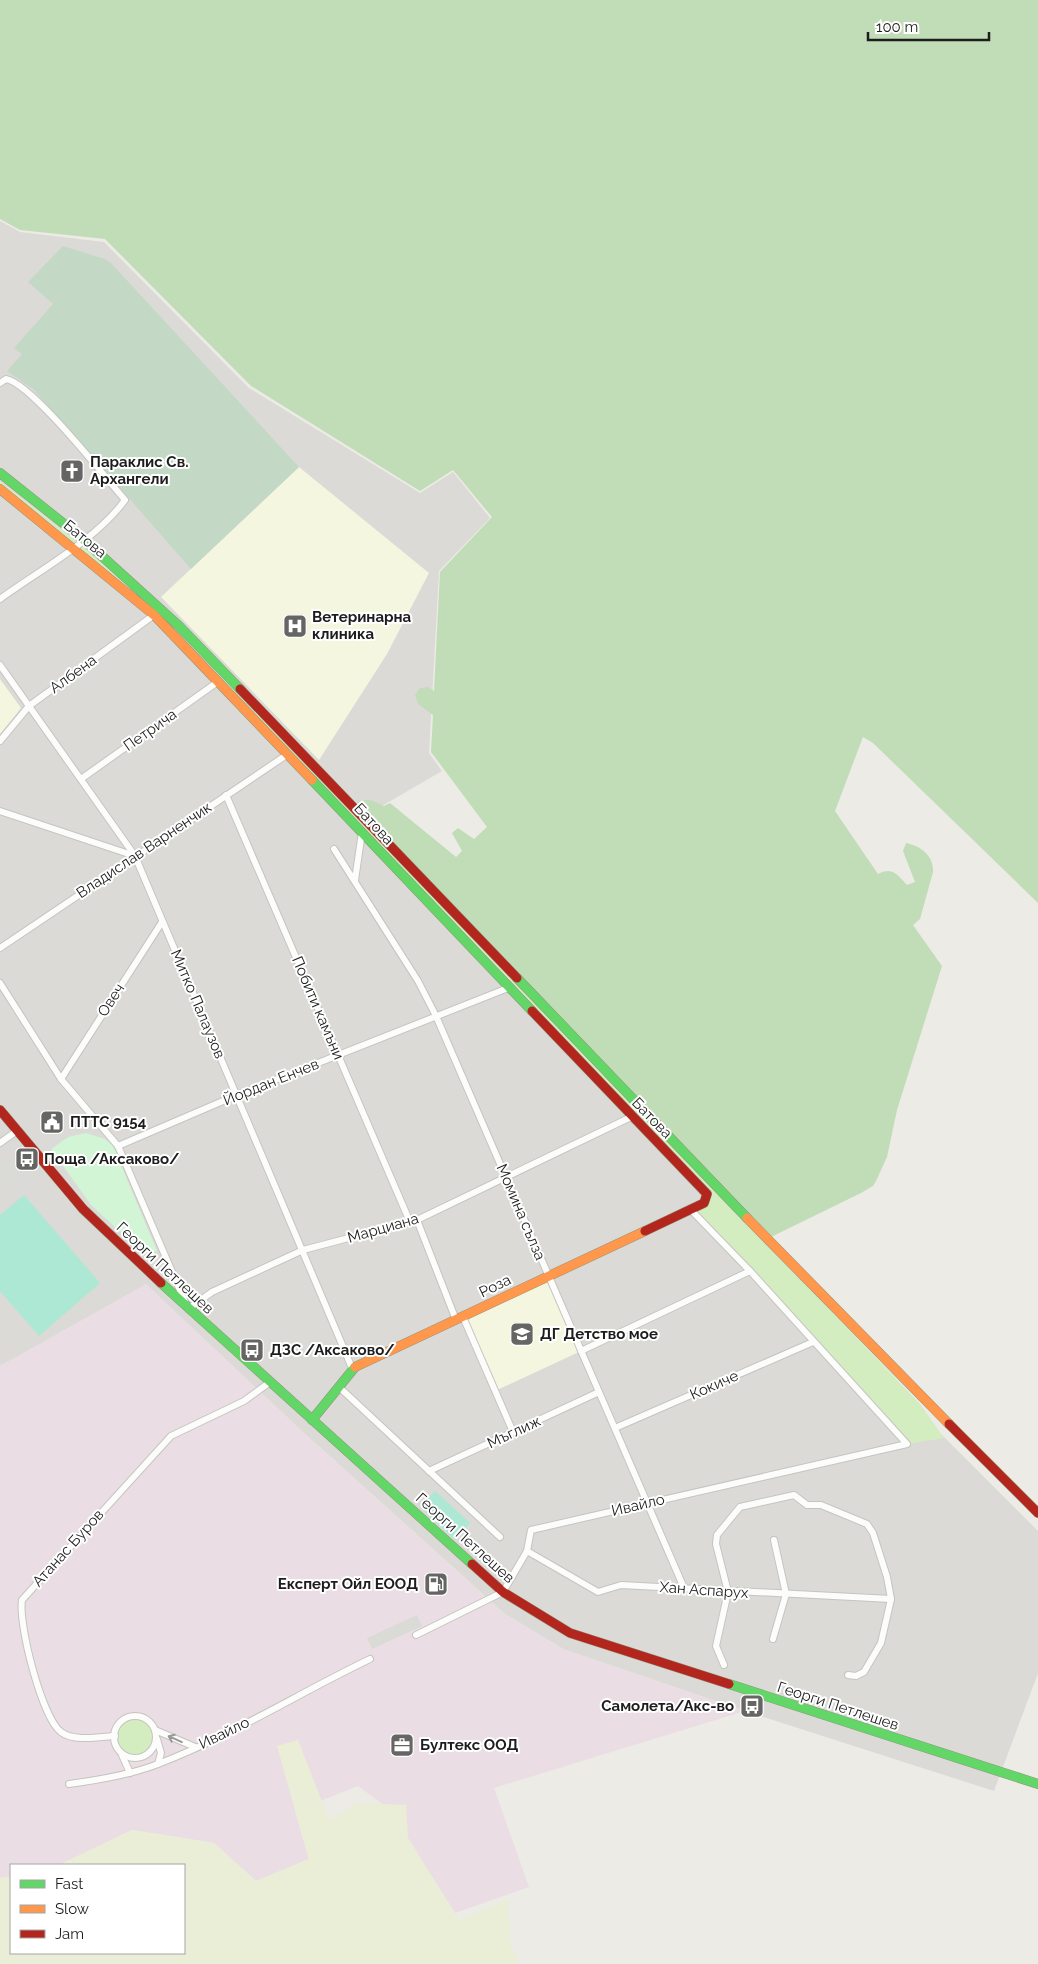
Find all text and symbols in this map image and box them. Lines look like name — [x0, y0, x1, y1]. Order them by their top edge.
scale bar — [868, 10, 989, 42]
text: 100 m — [876, 18, 918, 36]
place label: Параклис Св. Архангели — [90, 453, 189, 488]
church icon: Параклис Св. Архангели — [59, 458, 85, 484]
street label: Батова — [60, 516, 110, 562]
place label: Ветеринарна клиника — [312, 608, 412, 643]
hospital icon: Ветеринарна клиника — [282, 613, 308, 639]
street label: Албена — [46, 651, 100, 697]
street label: Петрича — [120, 705, 180, 755]
street label: Владислав Варненчик — [73, 798, 215, 902]
street label: Батова — [350, 800, 398, 848]
street label: Митко Палаузов — [167, 947, 229, 1061]
street label: Побити камъни — [288, 954, 348, 1062]
street label: Овеч — [94, 980, 128, 1020]
street label: Йордан Енчев — [221, 1055, 321, 1109]
street label: Батова — [628, 1094, 676, 1142]
public building icon: ПТТС 9154 — [39, 1109, 65, 1135]
place label: ПТТС 9154 — [70, 1113, 147, 1131]
bus stop icon: Поща /Аксаково/ — [14, 1146, 40, 1172]
place label: Поща /Аксаково/ — [44, 1150, 180, 1168]
street label: Момина сълза — [493, 1161, 549, 1263]
street label: Марциана — [345, 1209, 421, 1247]
street label: Георги Петлешев — [113, 1218, 217, 1318]
street label: Роза — [476, 1271, 514, 1301]
school or university icon: ДГ Детство мое — [509, 1321, 535, 1347]
place label: ДГ Детство мое — [540, 1325, 658, 1343]
bus stop icon: ДЗС /Аксаково/ — [239, 1337, 265, 1363]
place label: ДЗС /Аксаково/ — [270, 1341, 395, 1359]
street label: Кокиче — [687, 1366, 741, 1404]
street label: Мъглиж — [484, 1412, 544, 1452]
street label: Георги Петлешев — [412, 1489, 518, 1587]
street label: Ивайло — [610, 1490, 666, 1520]
street label: Атанас Буров — [29, 1506, 107, 1590]
fuel station icon: Експерт Ойл ЕООД — [423, 1571, 449, 1597]
place label: Експерт Ойл ЕООД — [278, 1575, 418, 1593]
street label: Хан Аспарух — [659, 1578, 750, 1602]
street label: Георги Петлешев — [775, 1678, 901, 1734]
bus stop icon: Самолета/Акс-во — [739, 1693, 765, 1719]
place label: Самолета/Акс-во — [601, 1697, 734, 1715]
street label: Ивайло — [196, 1713, 252, 1753]
office icon: Бултекс ООД — [389, 1732, 415, 1758]
one-way arrow — [168, 1734, 183, 1744]
place label: Бултекс ООД — [420, 1736, 519, 1754]
legend — [10, 1864, 185, 1954]
text: Fast — [55, 1875, 83, 1893]
text: Slow — [55, 1900, 89, 1918]
text: Jam — [55, 1925, 84, 1943]

